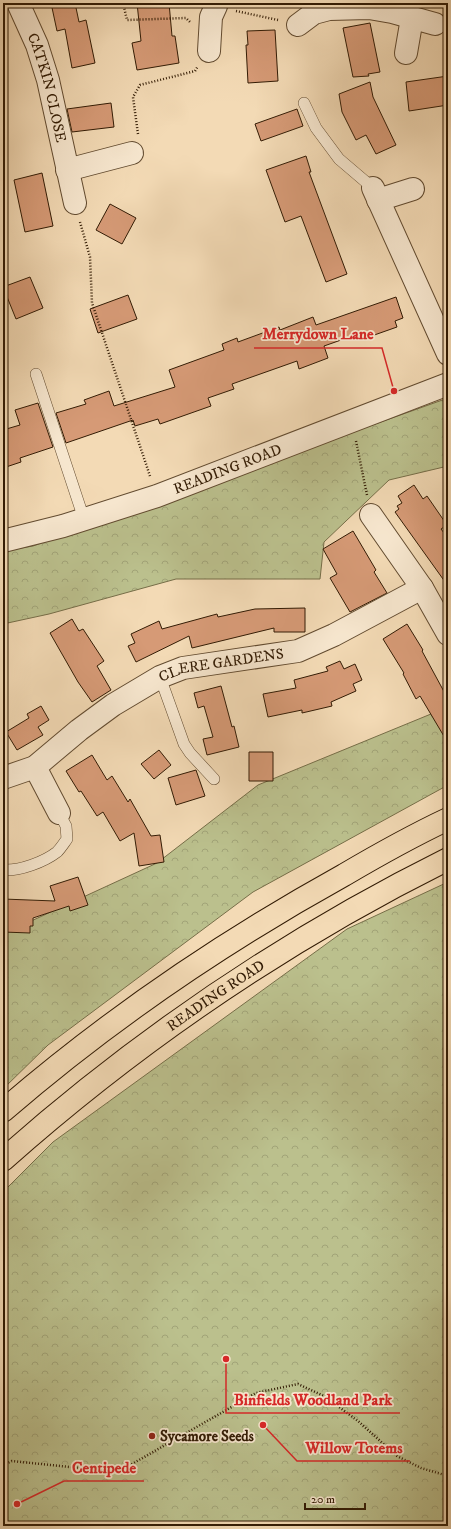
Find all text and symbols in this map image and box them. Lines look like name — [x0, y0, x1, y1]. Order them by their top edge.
street label: CATKIN CLOSE — [23, 30, 71, 145]
callout: Merrydown Lane — [254, 320, 382, 348]
text: Merrydown Lane — [262, 324, 374, 344]
street label: READING ROAD — [171, 440, 284, 499]
street label: CLERE GARDENS — [156, 644, 285, 687]
street label: READING ROAD — [163, 956, 268, 1036]
callout: Binfields Woodland Park — [226, 1385, 400, 1413]
text: Binfields Woodland Park — [234, 1390, 393, 1410]
place label: Sycamore Seeds — [160, 1427, 254, 1446]
marker: Sycamore Seeds — [147, 1431, 157, 1441]
callout: Willow Totems — [297, 1433, 410, 1461]
text: Willow Totems — [304, 1438, 403, 1458]
callout: Centipede — [64, 1453, 144, 1481]
text: Centipede — [72, 1458, 136, 1478]
scale bar — [305, 1485, 365, 1511]
text: 20 m — [311, 1492, 335, 1507]

